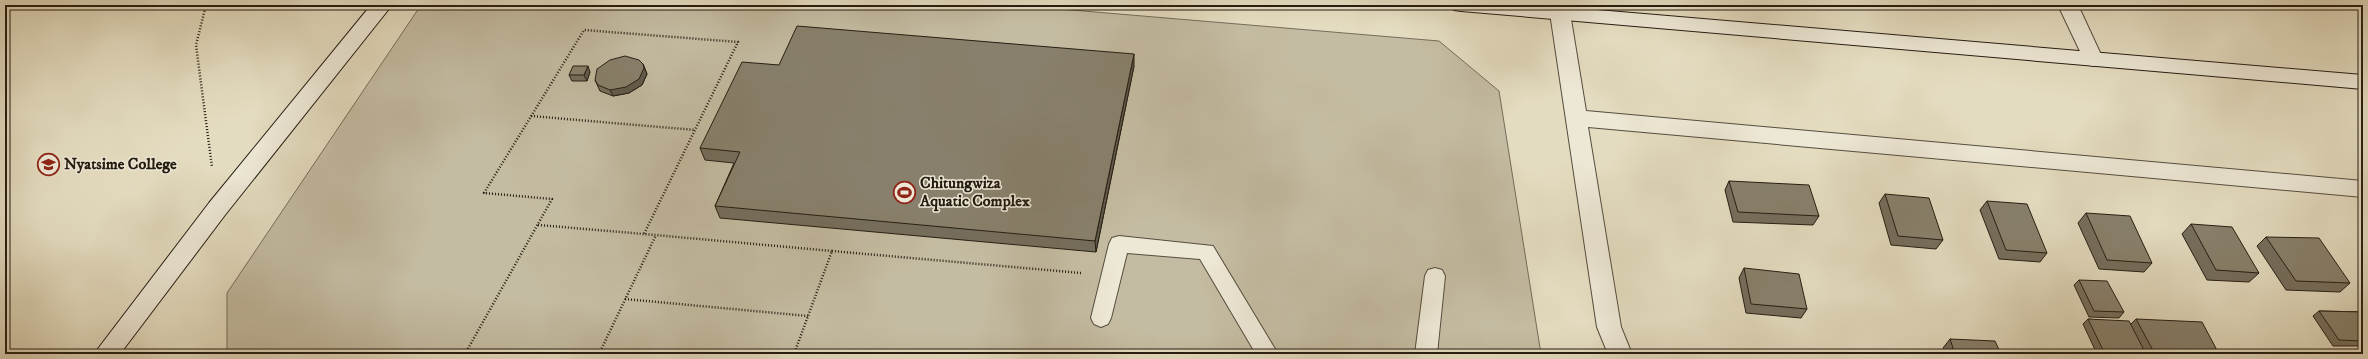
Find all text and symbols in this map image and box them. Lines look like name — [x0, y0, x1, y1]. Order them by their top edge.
school or university icon: Nyatsime College — [36, 151, 62, 177]
place label: Nyatsime College — [64, 154, 177, 174]
place label: Chitungwiza Aquatic Complex — [919, 173, 1030, 212]
sports icon: Chitungwiza Aquatic Complex — [892, 179, 918, 205]

